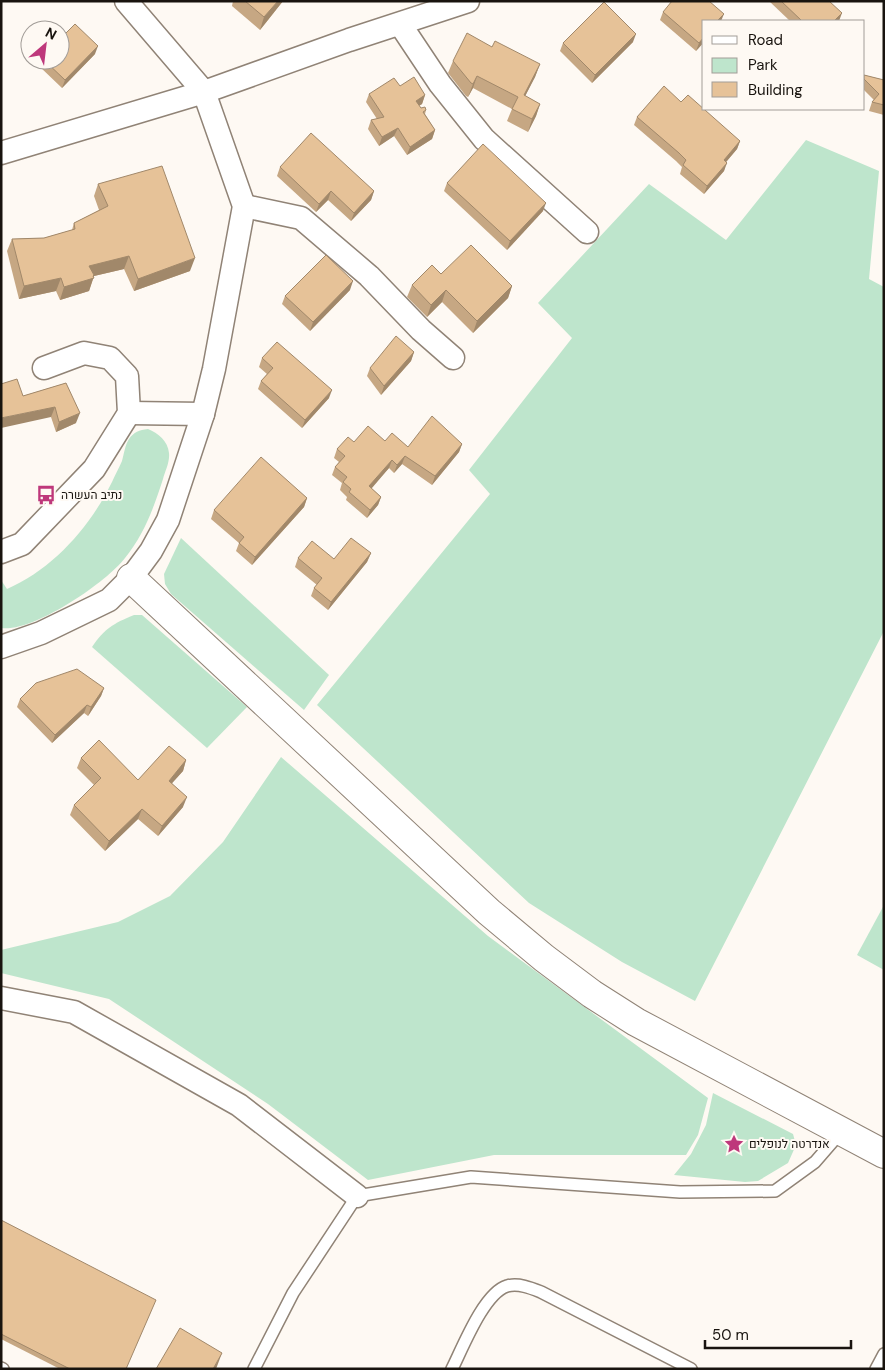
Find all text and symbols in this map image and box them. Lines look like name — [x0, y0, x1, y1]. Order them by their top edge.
north arrow — [20, 20, 70, 70]
legend — [702, 20, 865, 110]
text: N — [42, 23, 60, 44]
text: Road — [748, 30, 783, 50]
text: Park — [748, 55, 778, 75]
text: Building — [748, 80, 803, 100]
bus stop icon: נתיב העשרה — [35, 484, 57, 506]
place label: נתיב העשרה — [61, 487, 122, 503]
place icon: אנדרטה לנופלים — [723, 1133, 745, 1155]
place label: אנדרטה לנופלים — [749, 1136, 830, 1152]
scale bar — [705, 1318, 851, 1350]
text: 50 m — [712, 1325, 749, 1345]

